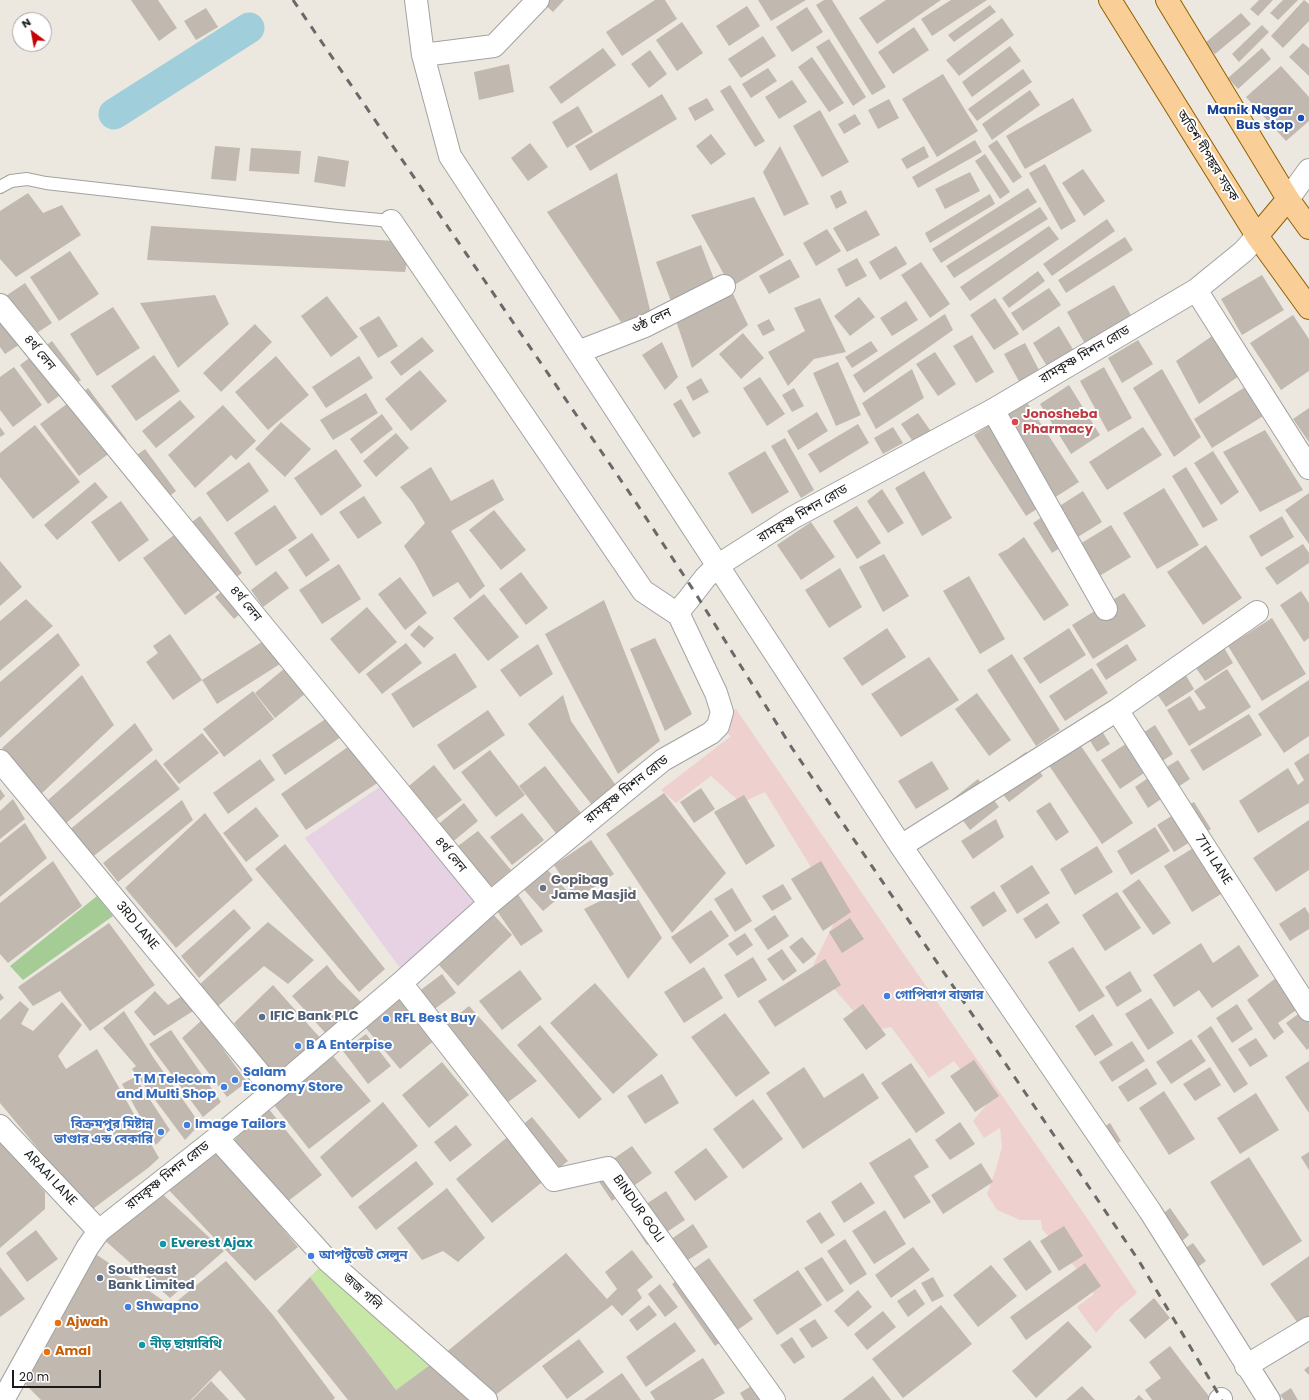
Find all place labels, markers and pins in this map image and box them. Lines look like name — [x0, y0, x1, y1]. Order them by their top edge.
place label: Manik Nagar Bus stop — [1207, 103, 1293, 134]
marker: Manik Nagar Bus stop — [1296, 113, 1306, 123]
place label: Jonosheba Pharmacy — [1023, 407, 1098, 438]
marker: Jonosheba Pharmacy — [1010, 417, 1020, 427]
place label: Gopibag Jame Masjid — [551, 873, 636, 904]
marker: Gopibag Jame Masjid — [538, 883, 548, 893]
place label: গোপিবাগ বাজার — [895, 988, 983, 1004]
marker: গোপিবাগ বাজার — [882, 991, 892, 1001]
place label: IFIC Bank PLC — [270, 1009, 359, 1025]
place label: RFL Best Buy — [394, 1011, 476, 1027]
marker: IFIC Bank PLC — [257, 1012, 267, 1022]
marker: RFL Best Buy — [381, 1014, 391, 1024]
place label: B A Enterpise — [306, 1038, 392, 1054]
marker: B A Enterpise — [293, 1041, 303, 1051]
place label: Salam Economy Store — [243, 1065, 343, 1096]
place label: T M Telecom and Multi Shop — [117, 1072, 216, 1103]
marker: Salam Economy Store — [230, 1075, 240, 1085]
marker: T M Telecom and Multi Shop — [219, 1082, 229, 1092]
place label: বিক্রমপুর মিষ্টান্ন ভাণ্ডার এন্ড বেকারি — [54, 1117, 153, 1148]
place label: Image Tailors — [195, 1117, 286, 1133]
marker: Image Tailors — [182, 1120, 192, 1130]
marker: বিক্রমপুর মিষ্টান্ন ভাণ্ডার এন্ড বেকারি — [156, 1127, 166, 1137]
place label: Everest Ajax — [171, 1236, 253, 1252]
marker: Everest Ajax — [158, 1239, 168, 1249]
place label: আপটুঁডেট সেলুন — [319, 1248, 408, 1264]
marker: আপটুঁডেট সেলুন — [306, 1251, 316, 1261]
place label: Southeast Bank Limited — [108, 1263, 195, 1294]
marker: Southeast Bank Limited — [95, 1273, 105, 1283]
place label: Shwapno — [136, 1299, 199, 1315]
marker: Shwapno — [123, 1302, 133, 1312]
place label: Ajwah — [66, 1315, 108, 1331]
marker: Ajwah — [53, 1318, 63, 1328]
place label: নীড় ছায়াবিথি — [150, 1337, 222, 1353]
marker: নীড় ছায়াবিথি — [137, 1340, 147, 1350]
place label: Amal — [55, 1344, 91, 1360]
marker: Amal — [42, 1347, 52, 1357]

